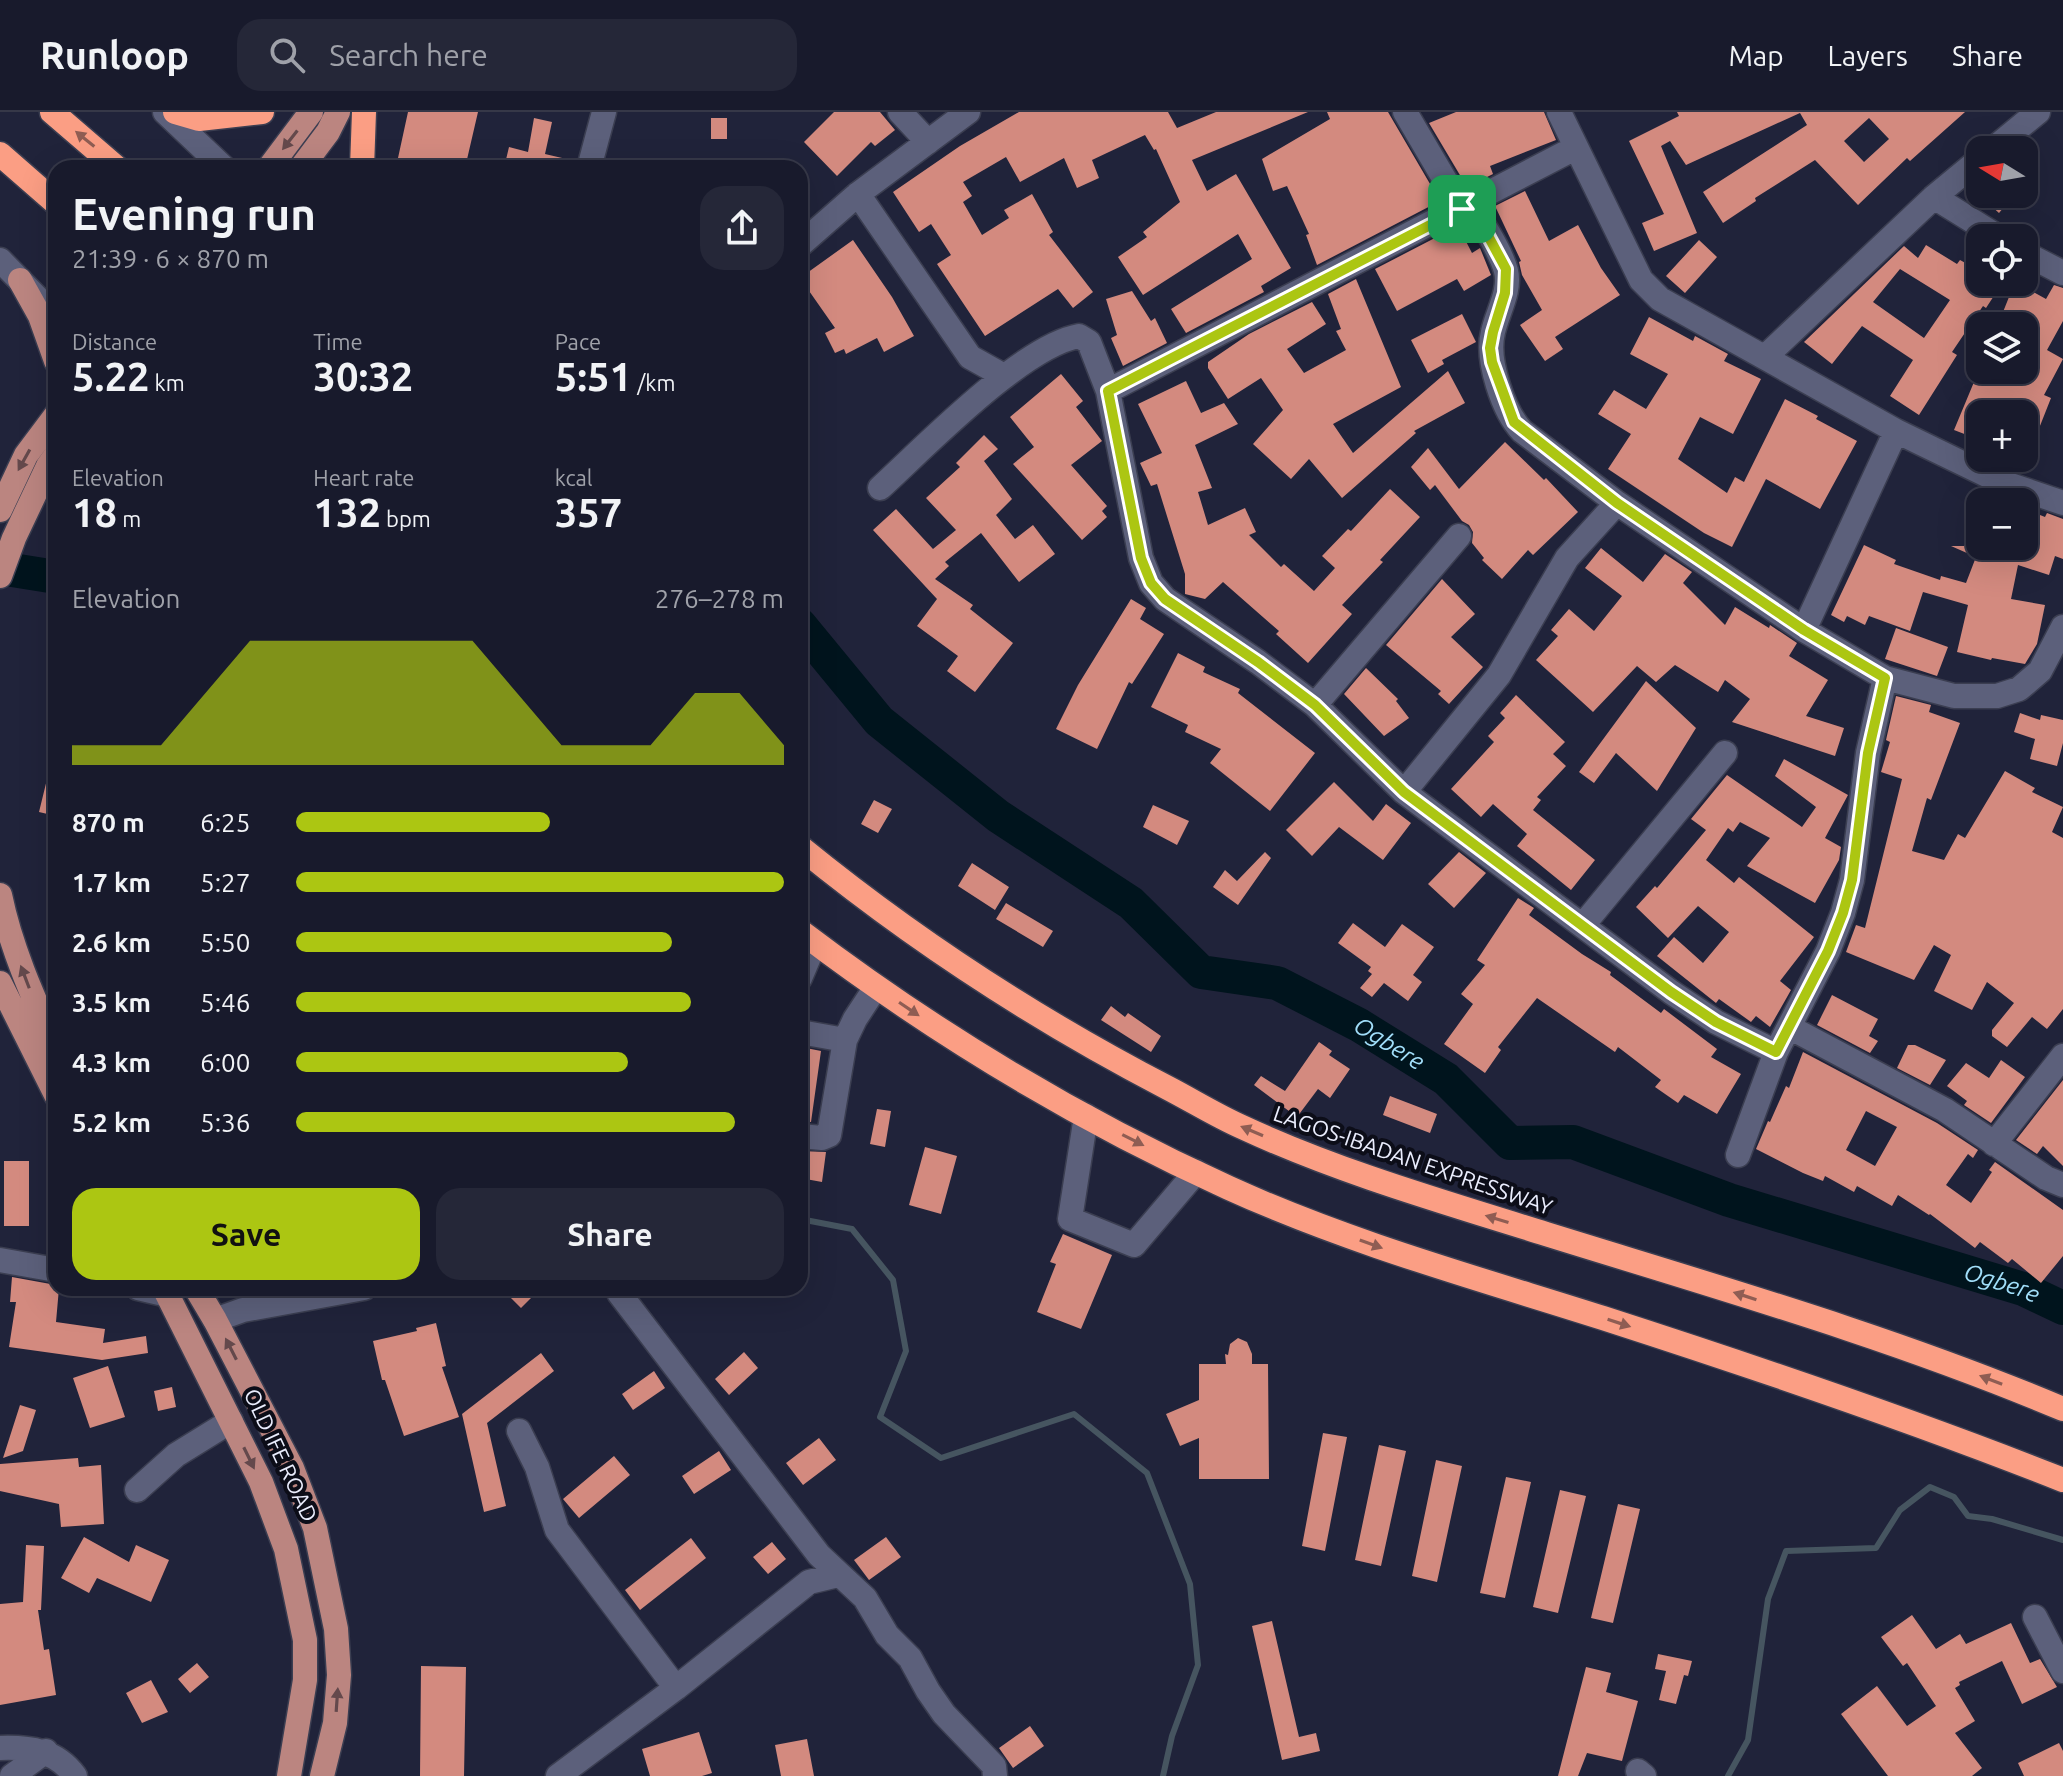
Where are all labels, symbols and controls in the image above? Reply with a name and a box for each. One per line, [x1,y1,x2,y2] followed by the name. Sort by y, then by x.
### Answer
[237,19,797,91] search box
[265,33,309,77] icon: search
[40,34,189,76] text: Runloop
[329,38,488,72] text: Search here
[1728,40,1784,71] text: Map
[1828,40,1908,71] text: Layers
[1952,40,2023,71] text: Share
[282,130,299,151] one-way arrow
[75,131,95,148] one-way arrow
[1966,136,2038,208] north arrow
[1966,136,2038,560] map controls
[1428,175,1496,243] pin
[700,186,784,270] button: share
[1440,187,1484,231] icon: arrive
[72,189,316,238] text: Evening run
[1966,224,2038,296] button: locate
[72,244,269,273] text: 21:39 · 6 × 870 m
[1966,312,2038,384] button: layers
[72,329,157,354] text: Distance
[313,329,363,354] text: Time
[555,329,601,354] text: Pace
[72,354,150,399] text: 5.22
[313,354,413,399] text: 30:32
[555,354,632,399] text: 5:51
[150,370,185,395] text: km
[632,370,675,395] text: /km
[1966,400,2038,472] button: +
[18,449,31,472] one-way arrow
[72,465,164,490] text: Elevation
[313,465,415,490] text: Heart rate
[555,465,593,490] text: kcal
[1966,488,2038,560] button: −
[72,490,117,535] text: 18
[313,490,381,535] text: 132
[555,490,622,535] text: 357
[117,506,141,531] text: m
[381,506,431,531] text: bpm
[72,584,180,613] text: Elevation
[655,584,784,613] text: 276–278 m
[72,808,145,837] text: 870 m
[200,808,250,837] text: 6:25
[72,868,151,897] text: 1.7 km
[200,868,250,897] text: 5:27
[72,928,151,957] text: 2.6 km
[200,928,250,957] text: 5:50
[18,965,31,989] one-way arrow
[72,988,151,1017] text: 3.5 km
[200,988,250,1017] text: 5:46
[899,1001,920,1016] one-way arrow
[1349,1011,1429,1075] water label: Ogbere
[72,1048,151,1077] text: 4.3 km
[200,1048,250,1077] text: 6:00
[1270,1100,1556,1219] street label: LAGOS-IBADAN EXPRESSWAY
[72,1108,151,1137] text: 5.2 km
[200,1108,250,1137] text: 5:36
[1240,1124,1264,1137] one-way arrow
[1122,1134,1145,1147] one-way arrow
[72,1188,420,1280] button: Save
[436,1188,784,1280] button: Share
[1484,1212,1508,1225] one-way arrow
[1359,1239,1383,1251] one-way arrow
[1961,1258,2044,1308] water label: Ogbere
[1732,1290,1756,1302] one-way arrow
[1607,1318,1631,1330] one-way arrow
[224,1338,237,1361] one-way arrow
[1979,1374,2003,1387] one-way arrow
[240,1384,323,1525] street label: OLD IFE ROAD
[242,1446,256,1470] one-way arrow
[331,1687,344,1712] one-way arrow

